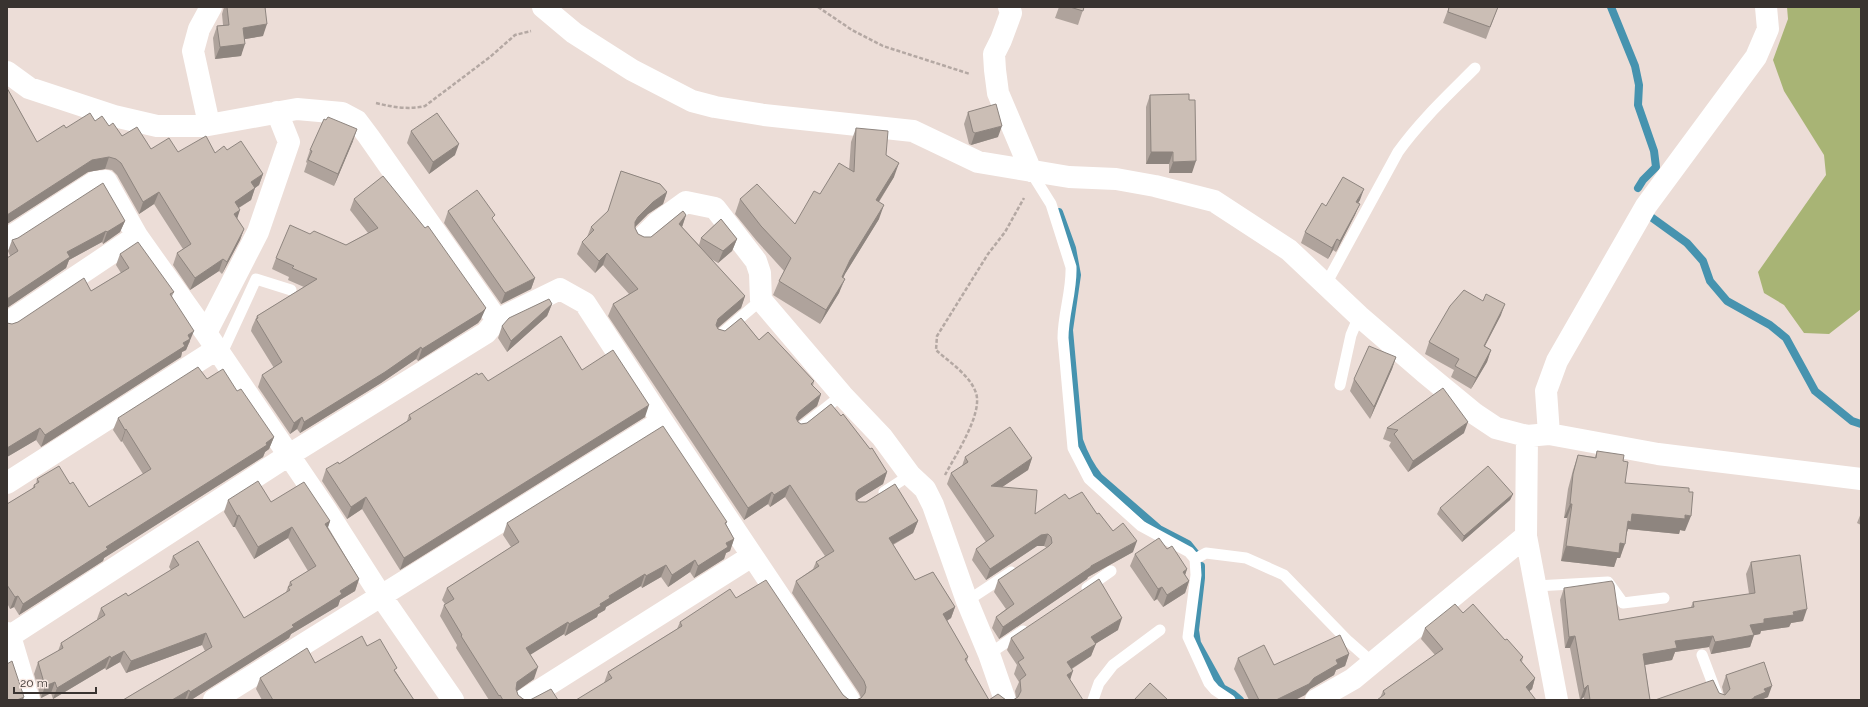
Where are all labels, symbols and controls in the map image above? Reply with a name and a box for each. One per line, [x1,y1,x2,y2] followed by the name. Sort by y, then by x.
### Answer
[14,669,96,695] scale bar
[20,676,48,690] text: 20 m

